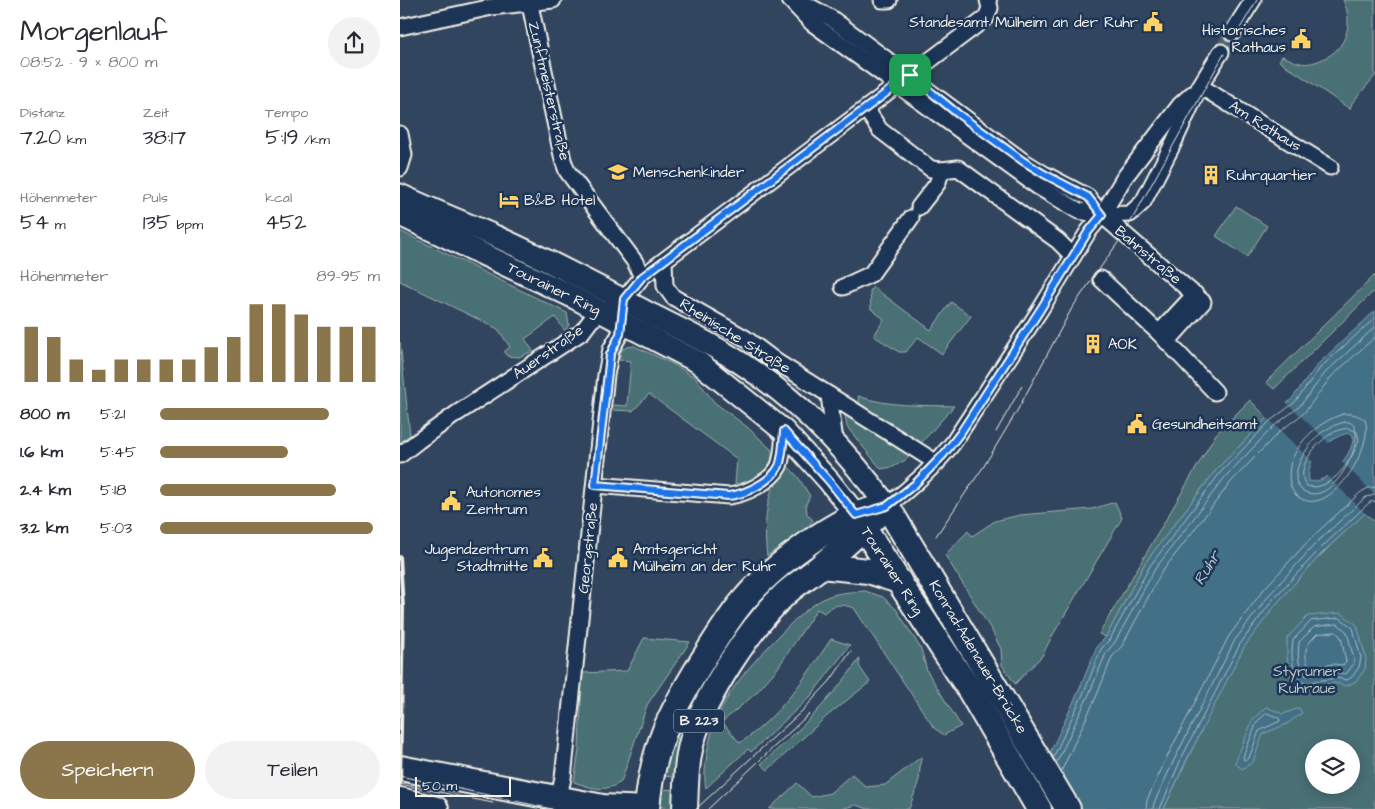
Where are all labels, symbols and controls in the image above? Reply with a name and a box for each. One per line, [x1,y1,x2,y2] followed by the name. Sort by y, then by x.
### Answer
[1142,11,1164,33] public building icon: Standesamt Mülheim an der Ruhr
[20,12,167,51] text: Morgenlauf
[909,12,1138,33] place label: Standesamt Mülheim an der Ruhr
[328,17,380,69] button: share
[523,19,575,163] street label: Zunftmeisterstraße
[1202,20,1286,58] place label: Historisches Rathaus
[1290,28,1312,50] public building icon: Historisches Rathaus
[20,51,158,73] text: 08:52 · 9 × 800 m
[889,54,931,96] pin
[896,61,924,89] icon: arrive
[1225,95,1306,157] street label: Am Rathaus
[20,103,65,123] text: Distanz
[143,103,169,123] text: Zeit
[265,103,308,123] text: Tempo
[20,123,61,152] text: 7.20
[143,123,186,152] text: 38:17
[265,123,298,152] text: 5:19
[61,130,86,150] text: km
[298,130,330,150] text: /km
[607,161,629,183] school or university icon: Menschenkinder
[633,162,744,183] place label: Menschenkinder
[1200,164,1222,186] building icon: Ruhrquartier
[1226,165,1316,186] place label: Ruhrquartier
[20,188,97,208] text: Höhenmeter
[143,188,168,208] text: Puls
[265,188,292,208] text: kcal
[498,189,520,211] hotel icon: B&B Hotel
[524,190,595,211] place label: B&B Hotel
[20,208,49,237] text: 54
[143,208,171,237] text: 135
[265,208,307,237] text: 452
[49,215,66,235] text: m
[171,215,203,235] text: bpm
[1110,221,1186,289] street label: Bahnstraße
[503,257,605,322] street label: Tourainer Ring
[20,265,108,287] text: Höhenmeter
[316,265,380,287] text: 89–95 m
[675,293,795,379] street label: Rheinische Straße
[508,320,588,384] street label: Auerstraße
[1082,333,1104,355] building icon: AOK
[1108,334,1137,355] place label: AOK
[20,403,69,425] text: 800 m
[100,403,125,425] text: 5:21
[1126,413,1148,435] public building icon: Gesundheitsamt
[1152,414,1258,435] place label: Gesundheitsamt
[20,441,63,463] text: 1.6 km
[100,441,136,463] text: 5:45
[20,479,71,501] text: 2.4 km
[100,479,126,501] text: 5:18
[466,482,541,520] place label: Autonomes Zentrum
[440,490,462,512] public building icon: Autonomes Zentrum
[573,502,604,595] street label: Georgstraße
[20,517,68,539] text: 3.2 km
[100,517,132,539] text: 5:03
[855,523,929,620] street label: Tourainer Ring
[425,539,528,577] place label: Jugendzentrum Stadtmitte
[633,539,776,577] place label: Amtsgericht Mülheim an der Ruhr
[1188,545,1227,589] water label: Ruhr
[532,547,554,569] public building icon: Jugendzentrum Stadtmitte
[607,547,629,569] public building icon: Amtsgericht Mülheim an der Ruhr
[924,576,1032,738] street label: Konrad-Adenauer-Brücke
[1273,661,1341,699] park label: Styrumer Ruhraue
[674,709,724,732] road number: B 223
[1305,739,1360,794] map controls
[1305,739,1360,794] button: layers
[20,741,195,799] button: Speichern
[205,741,380,799] button: Teilen
[415,774,511,797] scale bar
[422,776,457,796] text: 50 m

